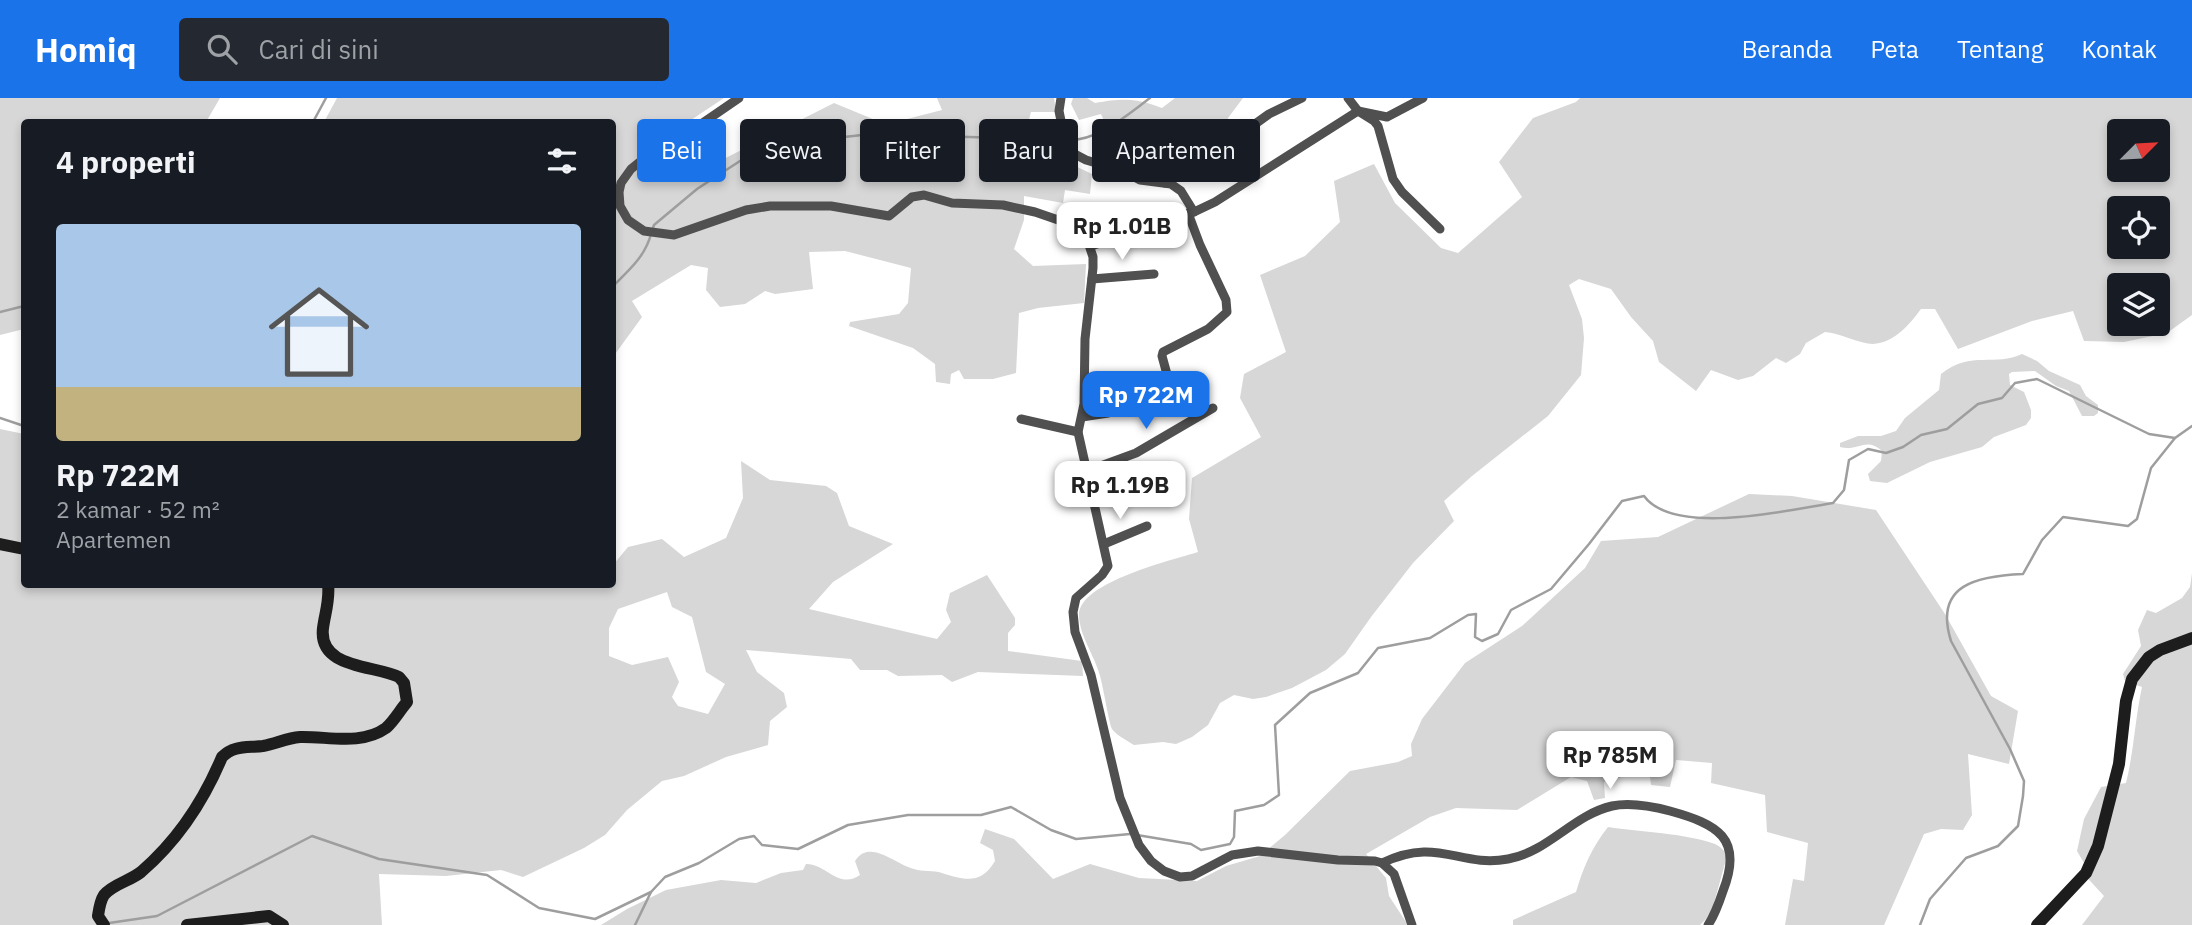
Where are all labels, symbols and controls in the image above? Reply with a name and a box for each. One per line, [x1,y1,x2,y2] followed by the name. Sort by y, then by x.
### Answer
[179,18,669,81] search box
[35,28,137,71] text: Homiq
[203,30,241,68] icon: search
[259,32,379,66] text: Cari di sini
[1742,33,1832,65] text: Beranda
[1870,33,1919,65] text: Peta
[1957,33,2043,65] text: Tentang
[2081,33,2157,65] text: Kontak
[637,119,726,182] chip: Beli
[740,119,846,182] chip: Sewa
[860,119,965,182] chip: Filter
[979,119,1078,182] chip: Baru
[1092,119,1260,182] chip: Apartemen
[2107,119,2170,182] north arrow
[2107,119,2170,336] map controls
[56,142,196,181] text: 4 properti
[543,142,581,180] icon: filters
[2107,196,2170,259] button: locate
[1050,202,1194,262] pin: Rp 1.01B
[1073,210,1171,240] text: Rp 1.01B
[256,269,382,395] icon: home
[2107,273,2170,336] button: layers
[1081,372,1211,431] pin: Rp 722M
[1098,379,1194,409] text: Rp 722M
[56,455,180,494] text: Rp 722M
[1048,462,1192,521] pin: Rp 1.19B
[1071,469,1169,499] text: Rp 1.19B
[56,494,220,524] text: 2 kamar · 52 m²
[56,524,171,554] text: Apartemen
[1545,732,1675,791] pin: Rp 785M
[1562,739,1658,769] text: Rp 785M

